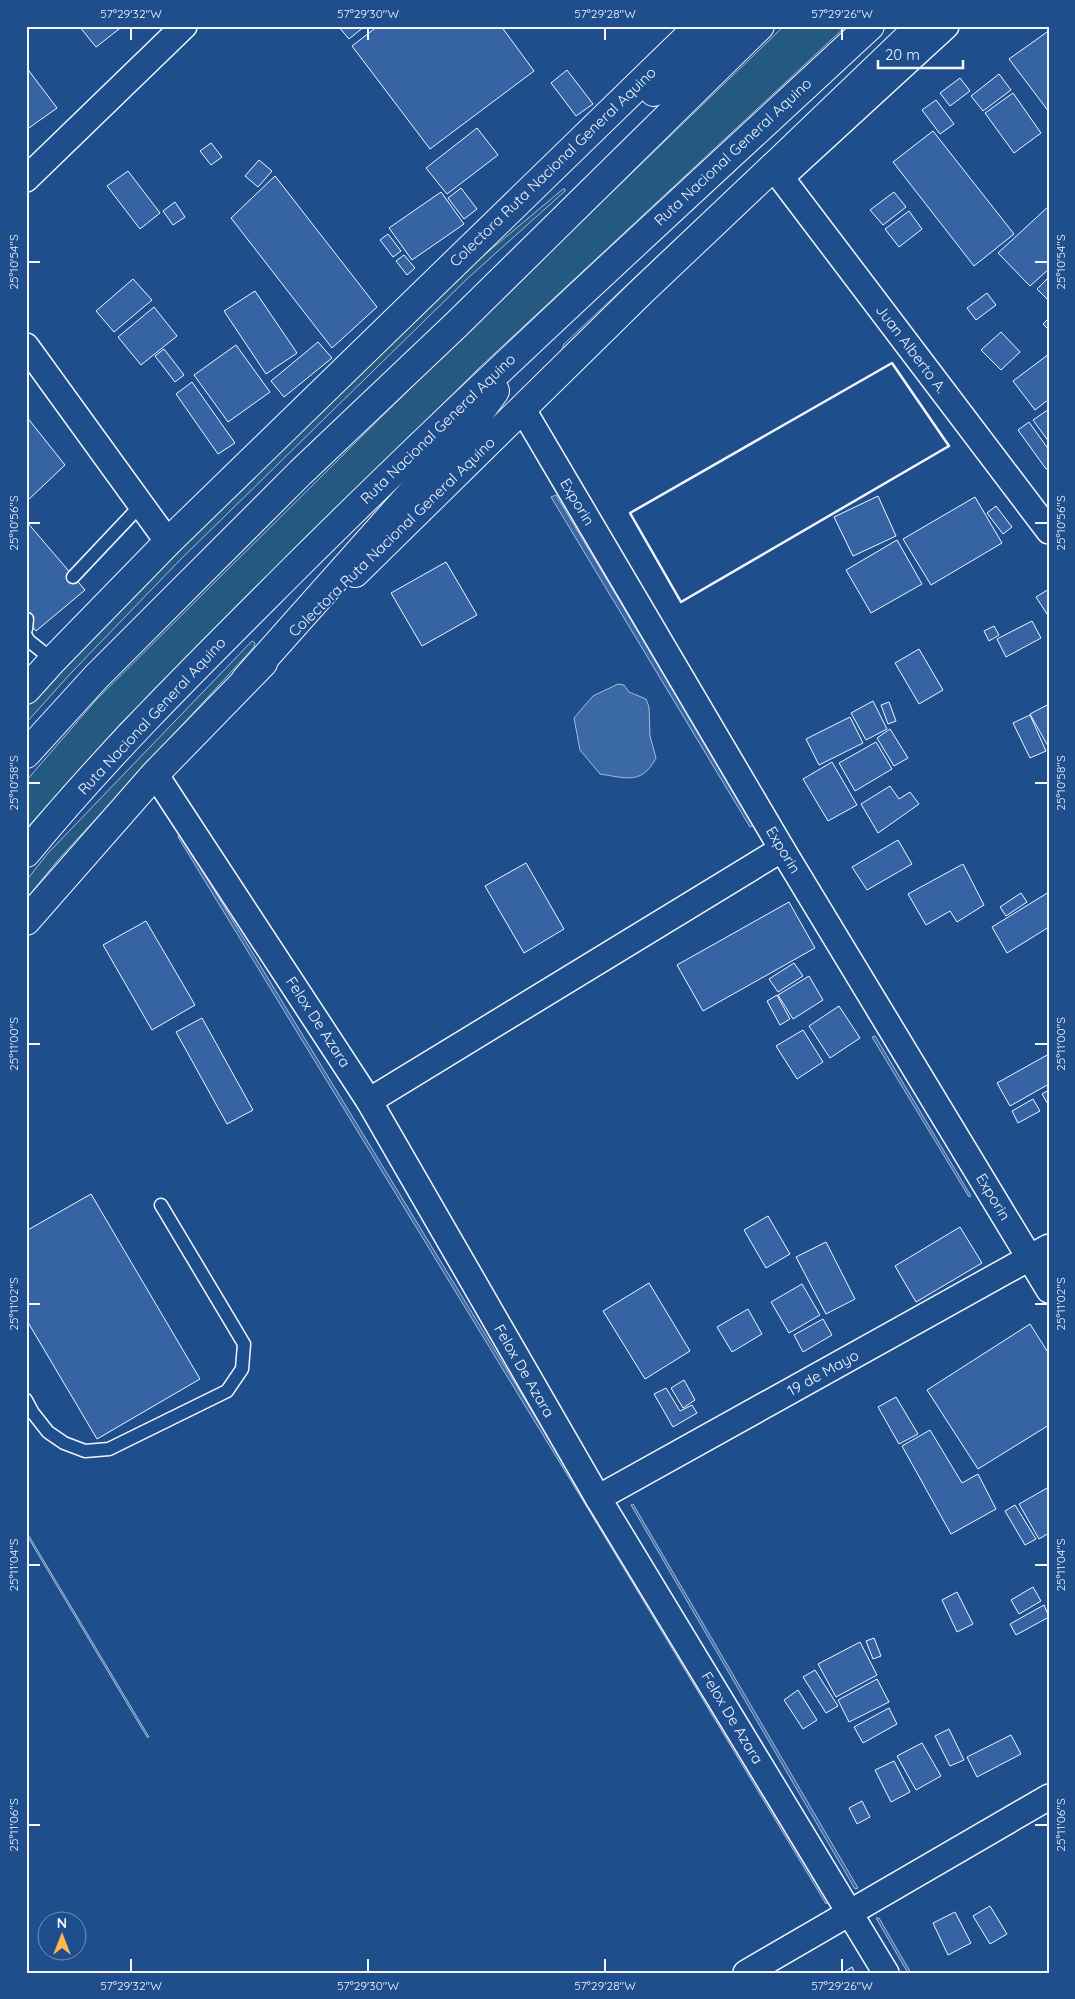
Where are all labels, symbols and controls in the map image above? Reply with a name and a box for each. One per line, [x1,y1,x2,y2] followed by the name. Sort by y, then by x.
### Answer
[100,6,162,21] text: 57°29'32"W
[337,6,399,21] text: 57°29'30"W
[574,6,636,21] text: 57°29'28"W
[811,6,873,21] text: 57°29'26"W
[878,38,962,70] scale bar
[885,45,920,64] text: 20 m
[445,63,660,271] street label: Colectora Ruta Nacional General Aquino
[650,74,815,230] street label: Ruta Nacional General Aquino
[6,234,21,290] text: 25°10'54"S
[1053,234,1068,290] text: 25°10'54"S
[872,301,951,397] street label: Juan Alberto A.
[356,349,519,508] street label: Ruta Nacional General Aquino
[284,433,499,641] street label: Colectora Ruta Nacional General Aquino
[556,475,599,529] street label: Exporin
[6,495,21,551] text: 25°10'56"S
[1053,495,1068,551] text: 25°10'56"S
[74,633,230,798] street label: Ruta Nacional General Aquino
[6,755,21,811] text: 25°10'58"S
[1053,755,1068,811] text: 25°10'58"S
[762,823,805,877] street label: Exporin
[282,973,355,1071] street label: Felox De Azara
[6,1017,21,1071] text: 25°11'00"S
[1053,1017,1068,1071] text: 25°11'00"S
[972,1170,1015,1224] street label: Exporin
[6,1277,21,1331] text: 25°11'02"S
[1053,1277,1068,1331] text: 25°11'02"S
[490,1321,559,1421] street label: Felox De Azara
[784,1345,862,1400] street label: 19 de Mayo
[6,1538,21,1592] text: 25°11'04"S
[1053,1538,1068,1592] text: 25°11'04"S
[697,1668,767,1767] street label: Felox De Azara
[6,1798,21,1852] text: 25°11'06"S
[1053,1798,1068,1852] text: 25°11'06"S
[38,1912,88,1962] north arrow
[57,1914,67,1932] text: N
[100,1978,162,1993] text: 57°29'32"W
[337,1978,399,1993] text: 57°29'30"W
[574,1978,636,1993] text: 57°29'28"W
[811,1978,873,1993] text: 57°29'26"W

